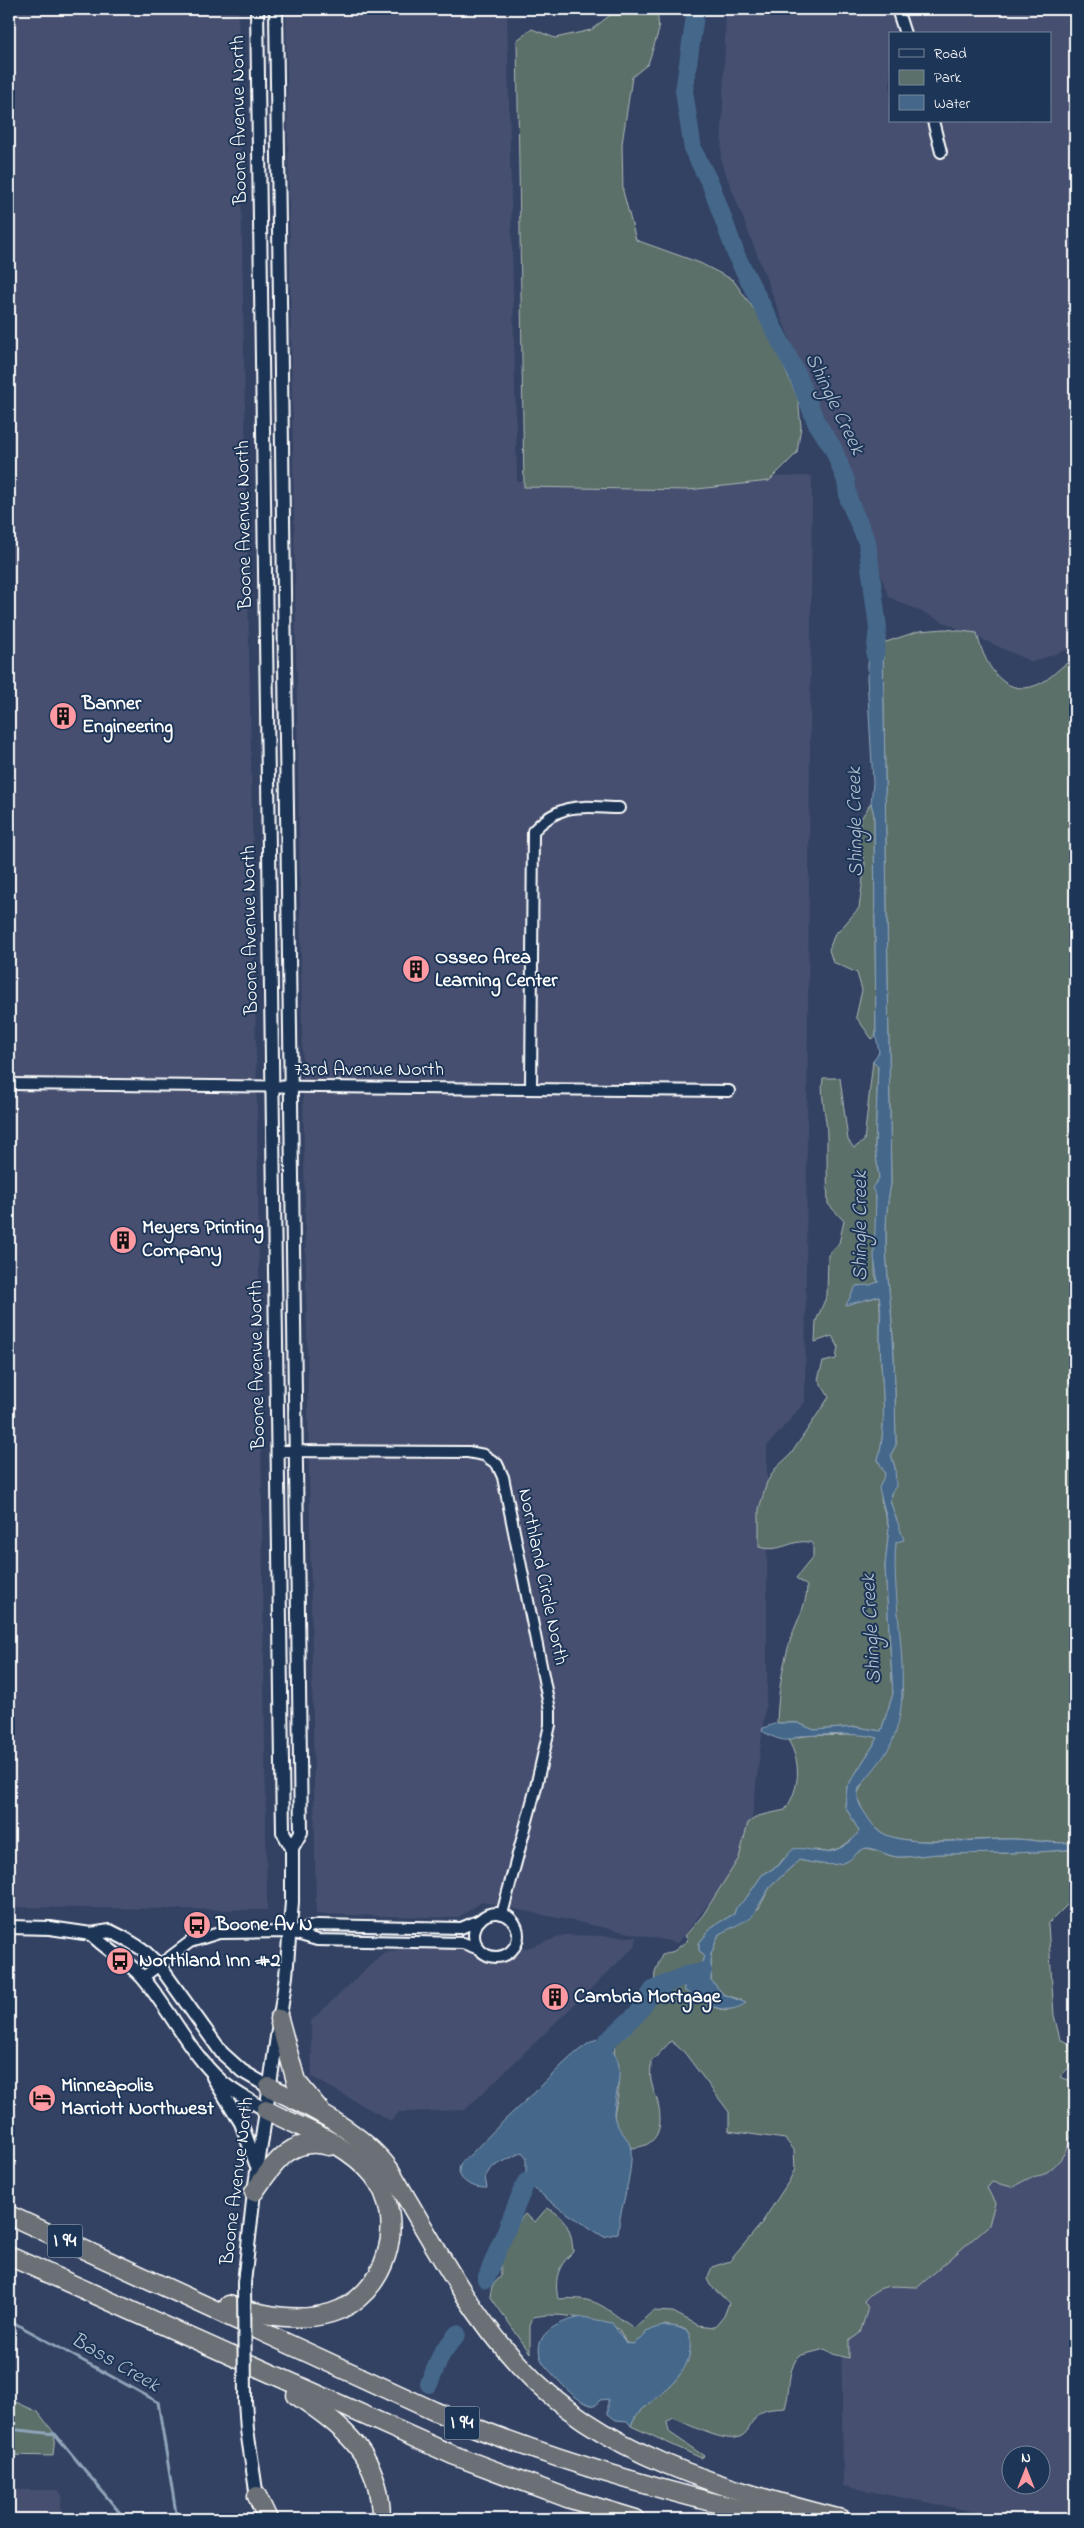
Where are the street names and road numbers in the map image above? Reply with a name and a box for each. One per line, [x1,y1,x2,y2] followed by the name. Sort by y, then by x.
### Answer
[224,35,256,206] street label: Boone Avenue North
[229,440,261,611] street label: Boone Avenue North
[235,845,267,1016] street label: Boone Avenue North
[294,1056,444,1085] street label: 73rd Avenue North
[242,1280,274,1451] street label: Boone Avenue North
[509,1486,575,1668] street label: Northland Circle North
[213,2095,263,2268] street label: Boone Avenue North
[48,2224,82,2258] road number: I 94
[444,2406,480,2440] road number: I 94

